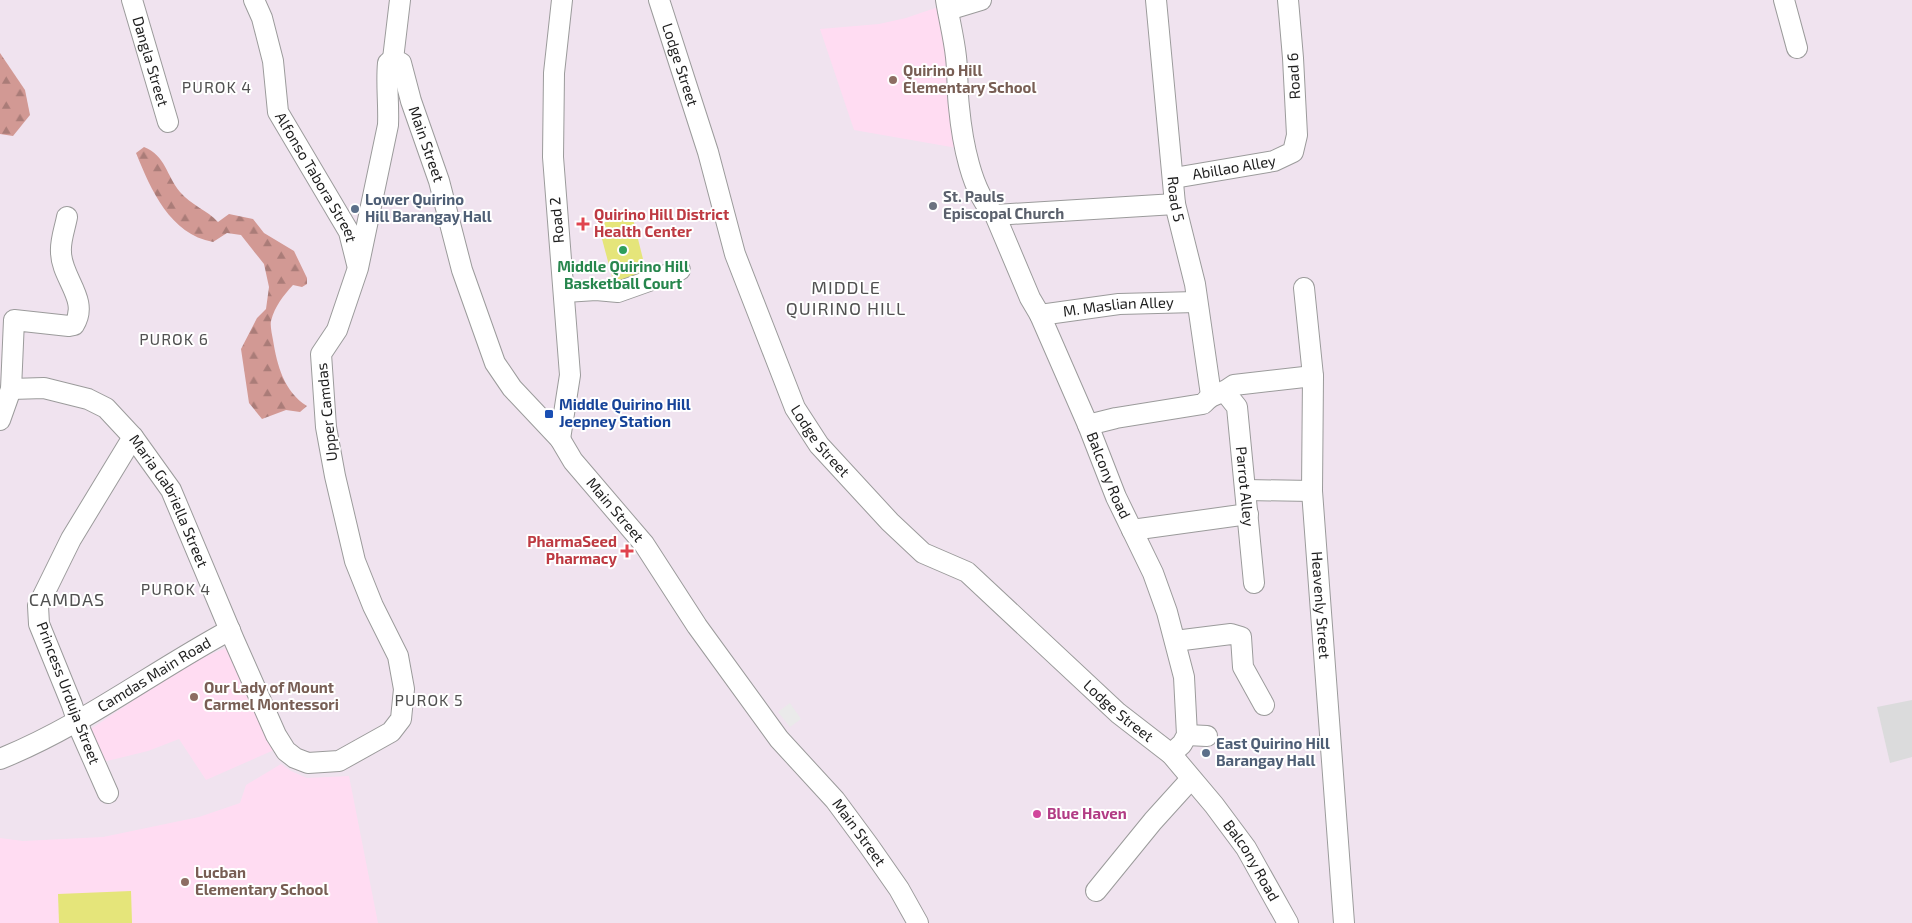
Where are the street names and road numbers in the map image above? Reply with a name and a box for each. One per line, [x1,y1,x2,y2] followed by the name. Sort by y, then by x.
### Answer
[129,14,173,109] street label: Dangla Street
[659,21,703,109] street label: Lodge Street
[1283,52,1303,100] street label: Road 6
[406,104,449,184] street label: Main Street
[272,108,361,244] street label: Alfonso Tabora Street
[1191,151,1277,183] street label: Abillao Alley
[1164,175,1189,224] street label: Road 5
[545,196,567,244] street label: Road 2
[1062,293,1174,320] street label: M. Maslian Alley
[312,362,340,462] street label: Upper Camdas
[787,401,854,480] street label: Lodge Street
[1084,429,1135,521] street label: Balcony Road
[126,431,213,570] street label: Maria Gabriella Street
[1233,445,1258,527] street label: Parrot Alley
[583,474,648,545] street label: Main Street
[1309,551,1334,660] street label: Heavenly Street
[33,619,105,767] street label: Princess Urduja Street
[94,633,214,715] street label: Camdas Main Road
[1080,675,1158,745] street label: Lodge Street
[829,795,890,869] street label: Main Street
[1220,816,1284,904] street label: Balcony Road

